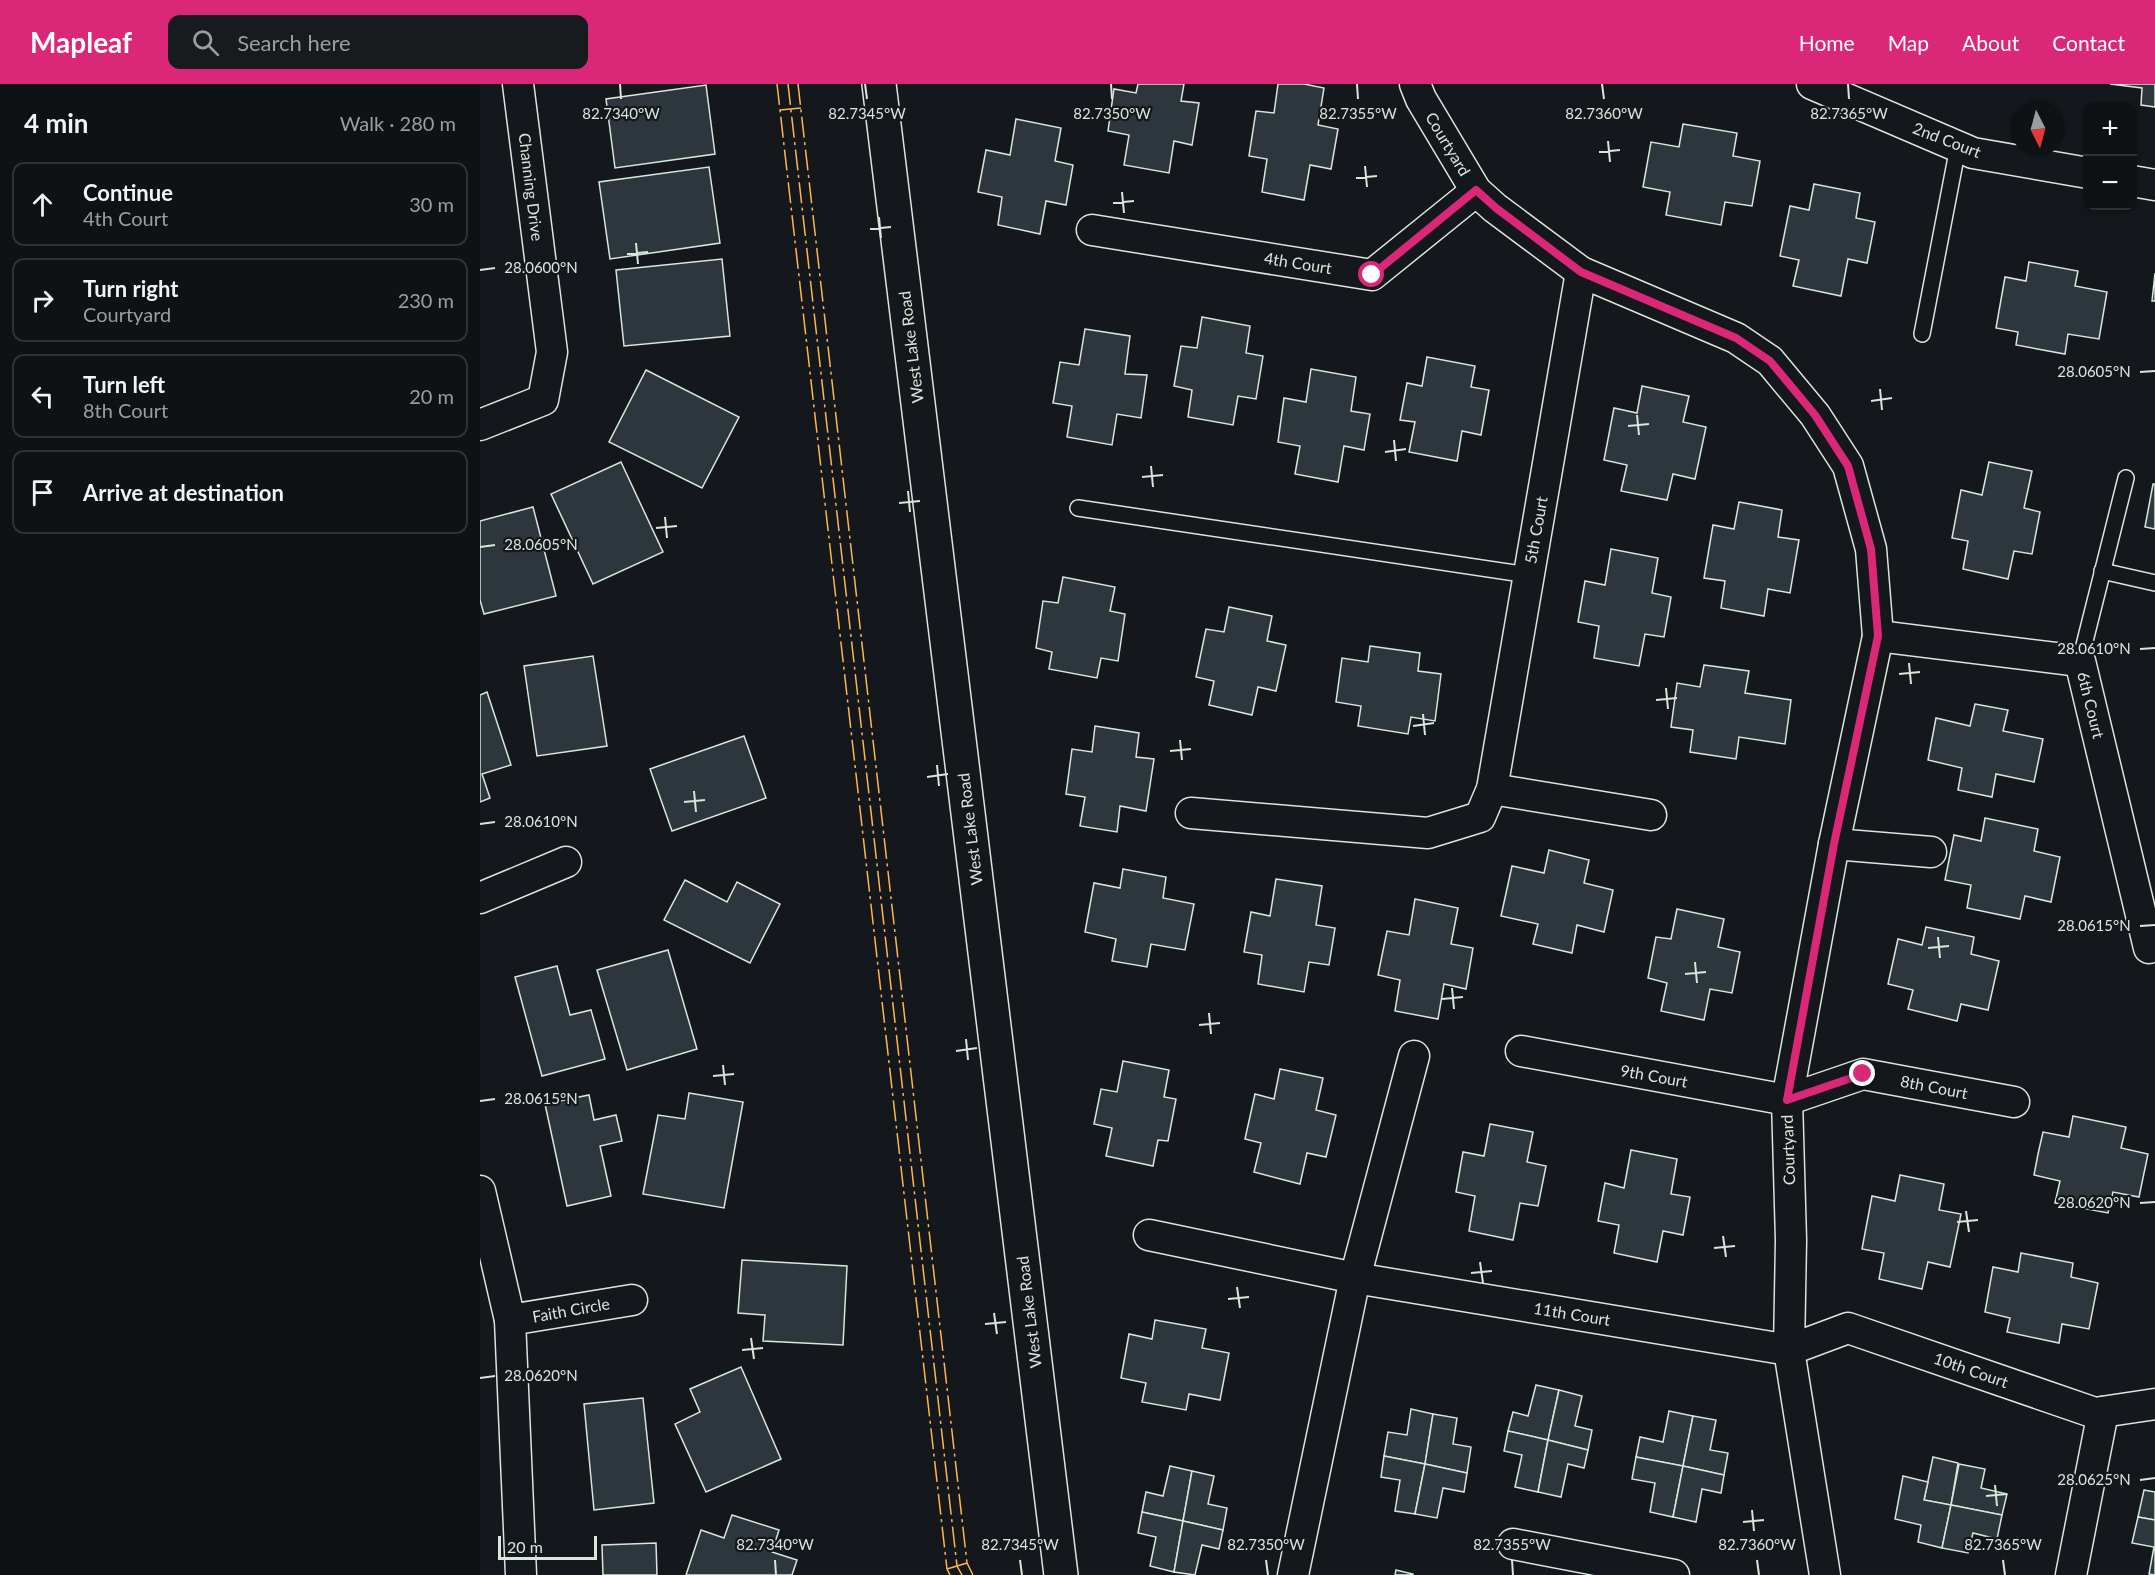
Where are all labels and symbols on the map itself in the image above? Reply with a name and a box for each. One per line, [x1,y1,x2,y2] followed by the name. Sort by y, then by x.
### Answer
[2011,102,2065,156] north arrow
[582,104,660,122] text: 82.7340°W
[828,104,906,122] text: 82.7345°W
[1073,104,1151,122] text: 82.7350°W
[1319,104,1397,122] text: 82.7355°W
[1565,104,1643,122] text: 82.7360°W
[1810,104,1888,122] text: 82.7365°W
[1422,109,1475,179] street label: Courtyard
[1910,118,1984,161] street label: 2nd Court
[515,132,548,242] street label: Channing Drive
[1263,248,1333,277] street label: 4th Court
[504,258,578,276] text: 28.0600°N
[1358,261,1384,287] route start
[894,290,927,404] street label: West Lake Road
[2057,362,2131,380] text: 28.0605°N
[1520,494,1551,565] street label: 5th Court
[504,535,578,553] text: 28.0605°N
[2057,639,2131,657] text: 28.0610°N
[2074,670,2109,740] street label: 6th Court
[953,772,986,886] street label: West Lake Road
[504,812,578,830] text: 28.0610°N
[2057,916,2131,934] text: 28.0615°N
[1619,1060,1690,1091] street label: 9th Court
[1849,1060,1875,1086] route end
[1899,1071,1970,1102] street label: 8th Court
[504,1089,578,1107] text: 28.0615°N
[1777,1114,1798,1186] street label: Courtyard
[2057,1193,2131,1211] text: 28.0620°N
[1012,1255,1045,1369] street label: West Lake Road
[531,1293,611,1326] street label: Faith Circle
[1532,1298,1612,1329] street label: 11th Court
[1931,1348,2011,1391] street label: 10th Court
[504,1366,578,1384] text: 28.0620°N
[2057,1470,2131,1488] text: 28.0625°N
[498,1533,597,1560] scale bar
[736,1535,814,1553] text: 82.7340°W
[981,1535,1059,1553] text: 82.7345°W
[1227,1535,1305,1553] text: 82.7350°W
[1473,1535,1551,1553] text: 82.7355°W
[1718,1535,1796,1553] text: 82.7360°W
[1964,1535,2042,1553] text: 82.7365°W

